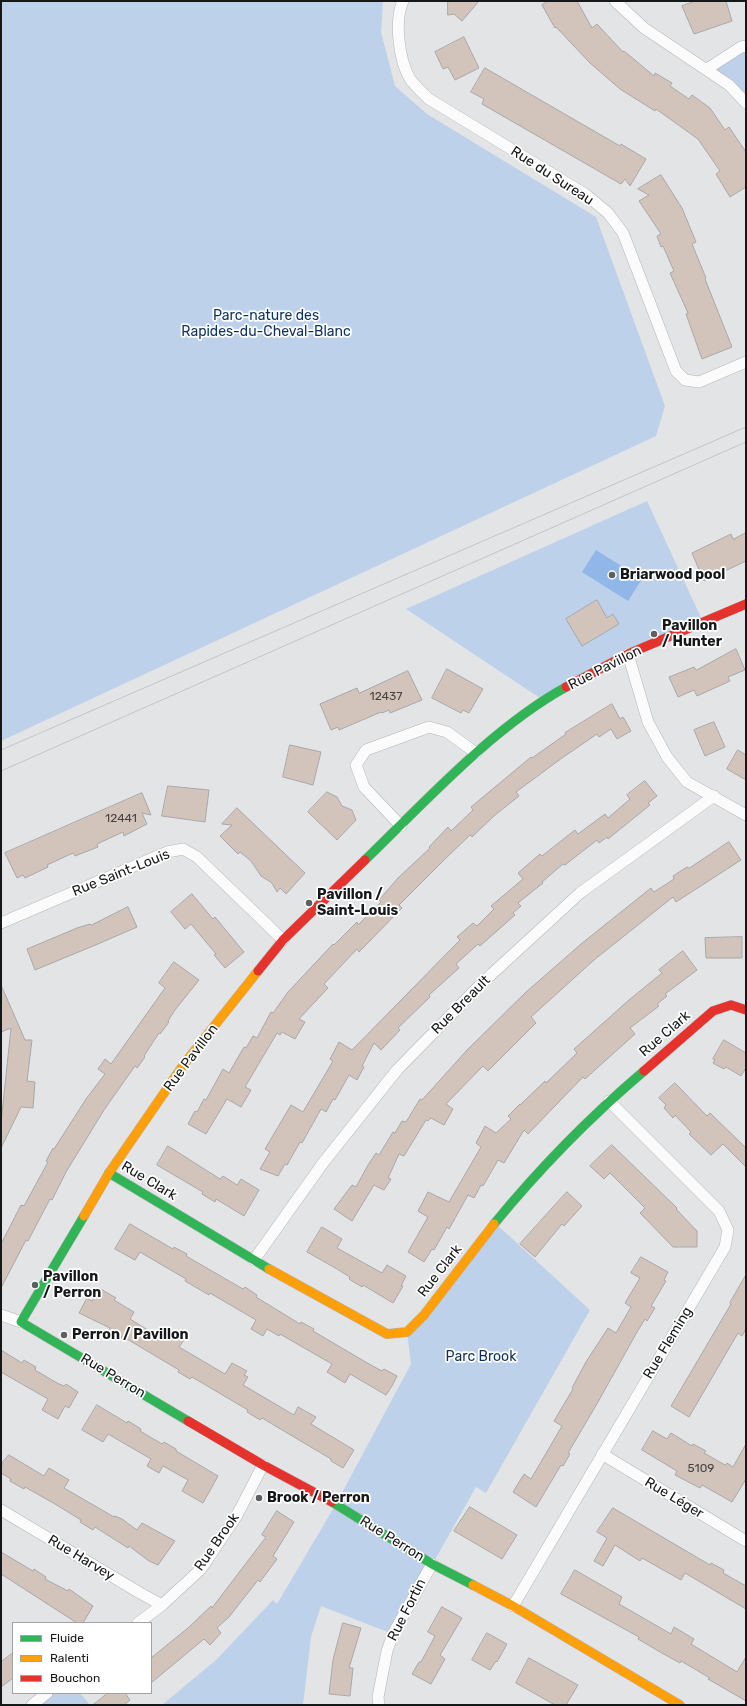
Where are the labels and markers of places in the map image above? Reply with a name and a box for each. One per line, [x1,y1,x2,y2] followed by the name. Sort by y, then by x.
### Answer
[620,567,725,583] place label: Briarwood pool
[607,570,617,580] marker: Briarwood pool
[662,618,722,650] place label: Pavillon / Hunter
[649,629,659,639] marker: Pavillon / Hunter
[317,887,398,920] place label: Pavillon / Saint-Louis
[304,898,314,908] marker: Pavillon / Saint-Louis
[43,1269,101,1302] place label: Pavillon / Perron
[30,1280,40,1290] marker: Pavillon / Perron
[72,1327,189,1343] place label: Perron / Pavillon
[59,1330,69,1340] marker: Perron / Pavillon
[267,1490,370,1506] place label: Brook / Perron
[254,1493,264,1503] marker: Brook / Perron

